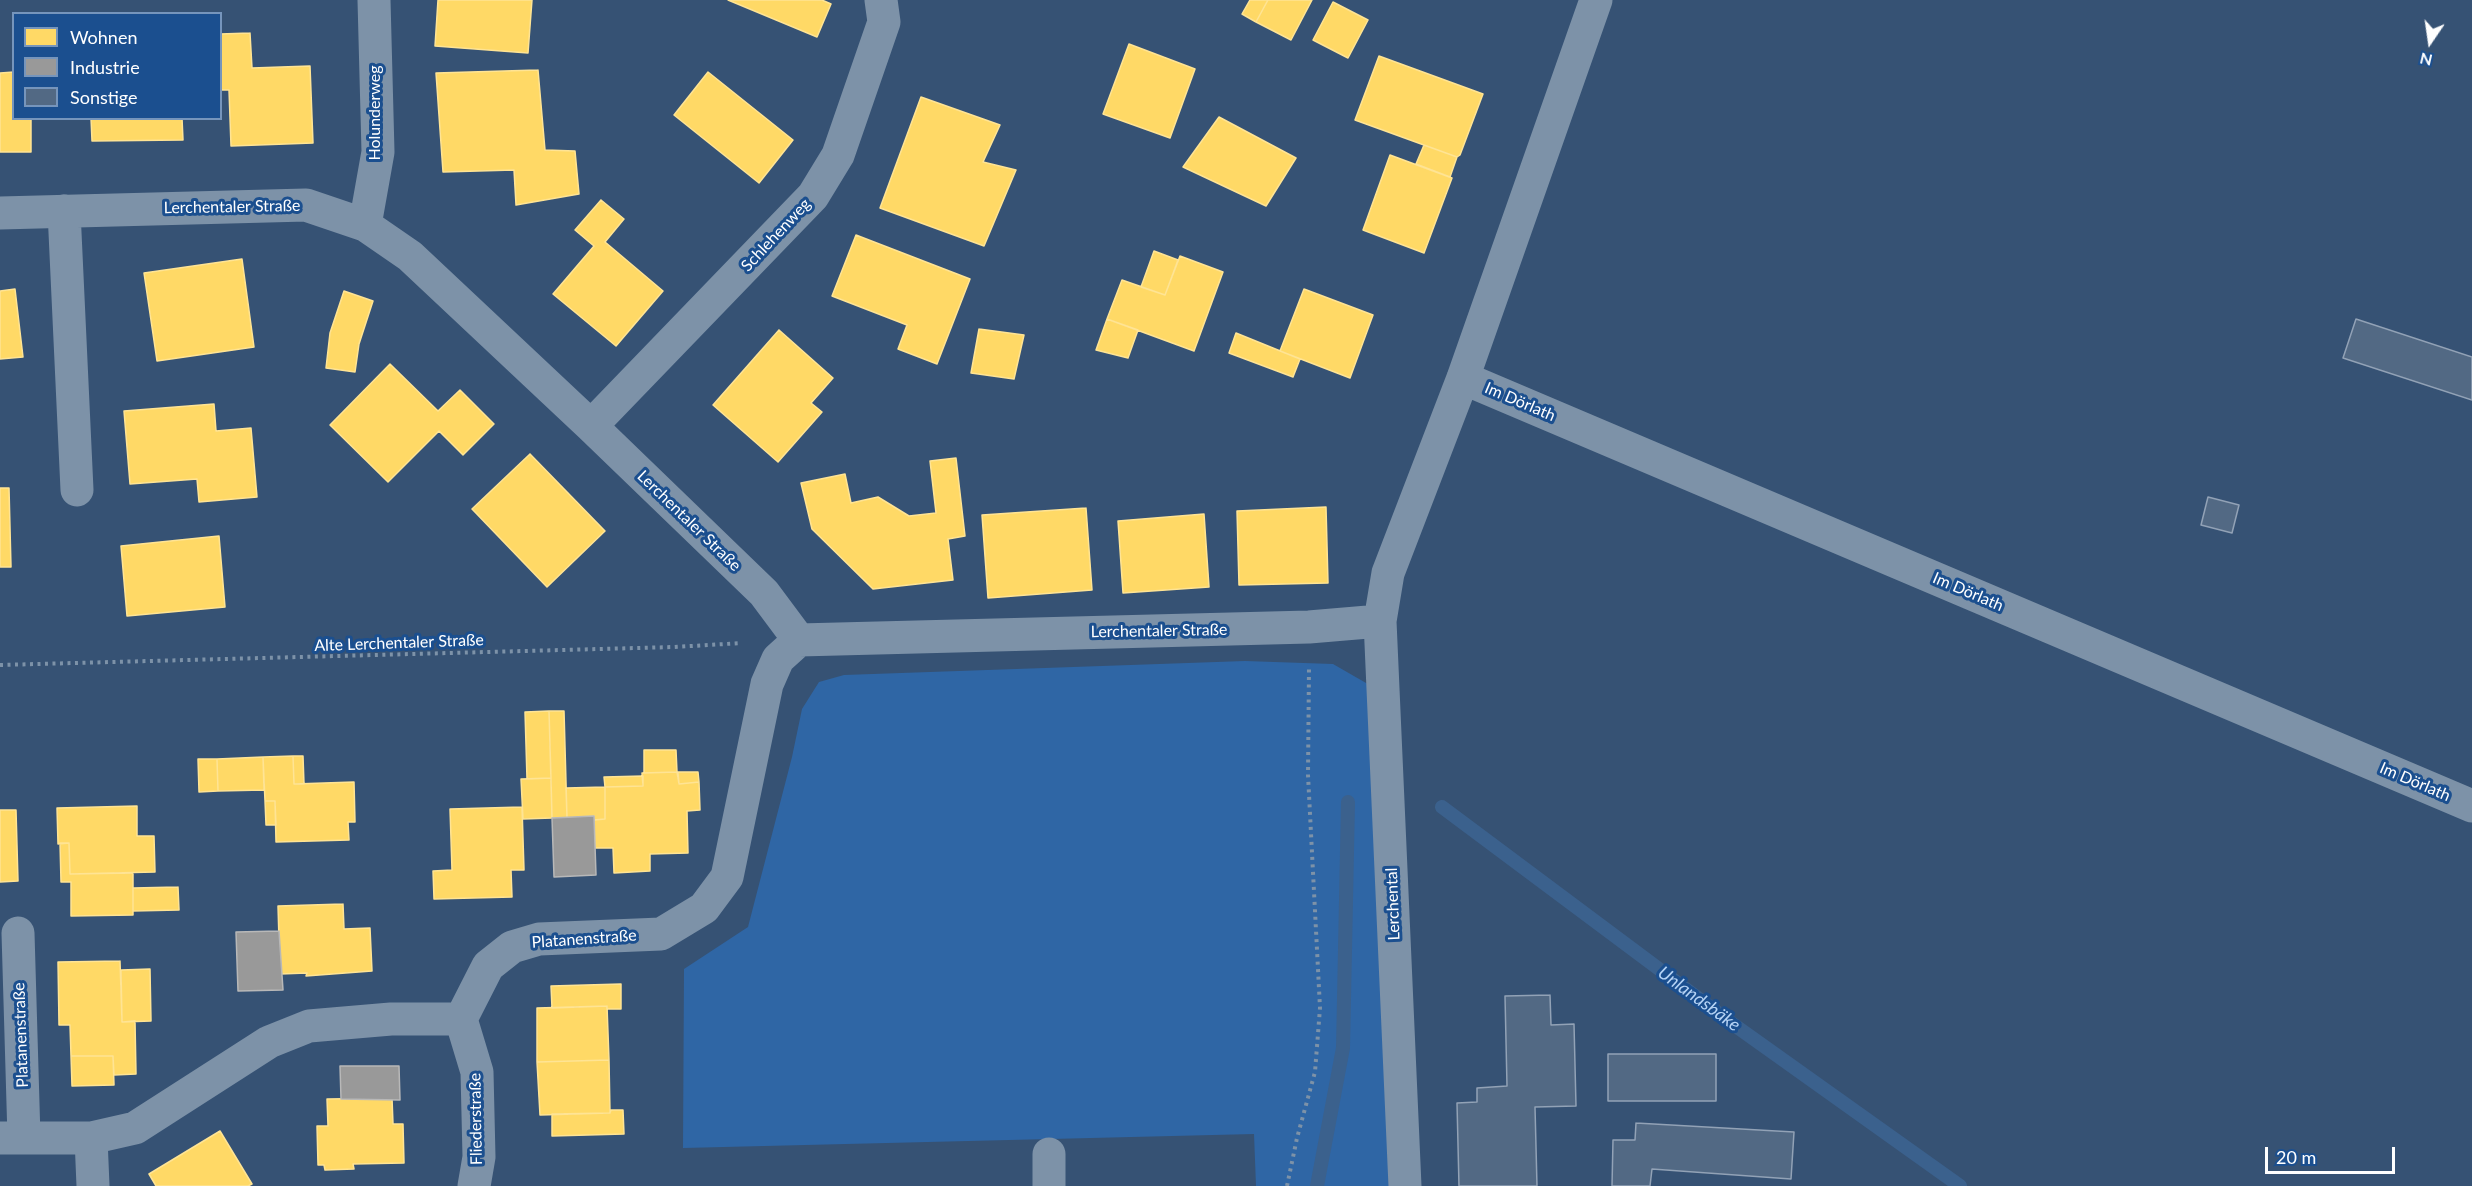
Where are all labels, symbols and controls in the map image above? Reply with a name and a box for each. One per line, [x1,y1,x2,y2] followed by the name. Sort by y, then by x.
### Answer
[12,12,222,120] legend
[2400,12,2460,72] north arrow
[70,26,137,48] text: Wohnen
[2418,49,2434,71] text: N
[70,56,140,78] text: Industrie
[365,65,385,161] street label: Holunderweg
[70,86,138,108] text: Sonstige
[737,194,815,276] street label: Schlehenweg
[164,196,300,218] street label: Lerchentaler Straße
[1482,379,1558,425] street label: Im Dörlath
[633,467,745,575] street label: Lerchentaler Straße
[1930,569,2006,615] street label: Im Dörlath
[1091,620,1227,642] street label: Lerchentaler Straße
[314,630,484,656] street label: Alte Lerchentaler Straße
[2377,759,2453,805] street label: Im Dörlath
[1382,867,1404,941] street label: Lerchental
[531,926,637,952] street label: Platanenstraße
[1654,962,1744,1036] water label: Unlandsbäke
[10,982,32,1088] street label: Platanenstraße
[466,1073,486,1165] street label: Fliederstraße
[2268,1135,2398,1173] scale bar
[2276,1146,2316,1168] text: 20 m

